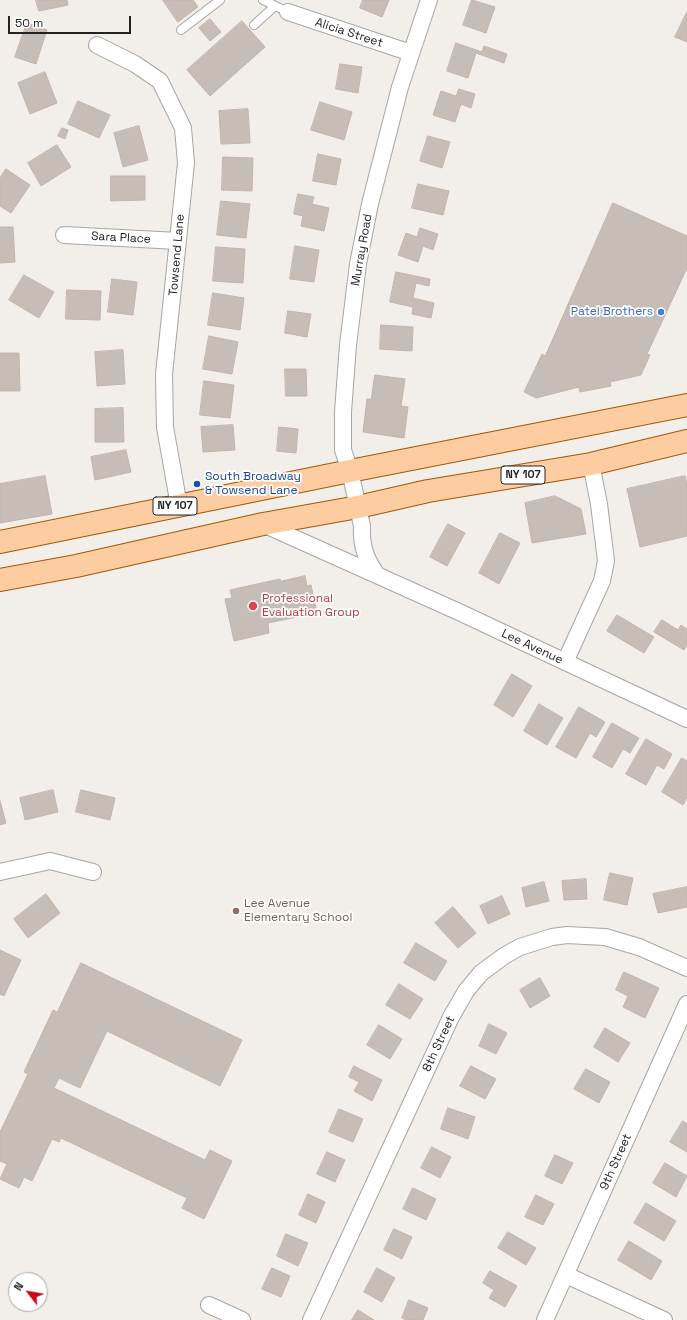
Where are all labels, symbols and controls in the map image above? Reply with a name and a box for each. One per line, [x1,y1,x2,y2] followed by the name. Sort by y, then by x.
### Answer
[10,8,133,34] scale bar
[15,15,43,31] text: 50 m
[313,15,385,51] street label: Alicia Street
[166,213,188,297] street label: Towsend Lane
[349,213,375,287] street label: Murray Road
[91,229,151,247] street label: Sara Place
[571,305,653,319] place label: Patel Brothers
[656,307,666,317] marker: Patel Brothers
[501,466,545,484] road number: NY 107
[205,470,301,498] place label: South Broadway & Towsend Lane
[192,479,202,489] marker: South Broadway & Towsend Lane
[153,497,197,515] road number: NY 107
[262,592,360,620] place label: Professional Evaluation Group
[247,600,259,612] marker: Professional Evaluation Group
[499,626,565,668] street label: Lee Avenue
[244,897,352,925] place label: Lee Avenue Elementary School
[231,906,241,916] marker: Lee Avenue Elementary School
[420,1014,458,1074] street label: 8th Street
[597,1132,635,1192] street label: 9th Street
[8,1272,48,1312] north arrow
[11,1280,26,1293] text: N

